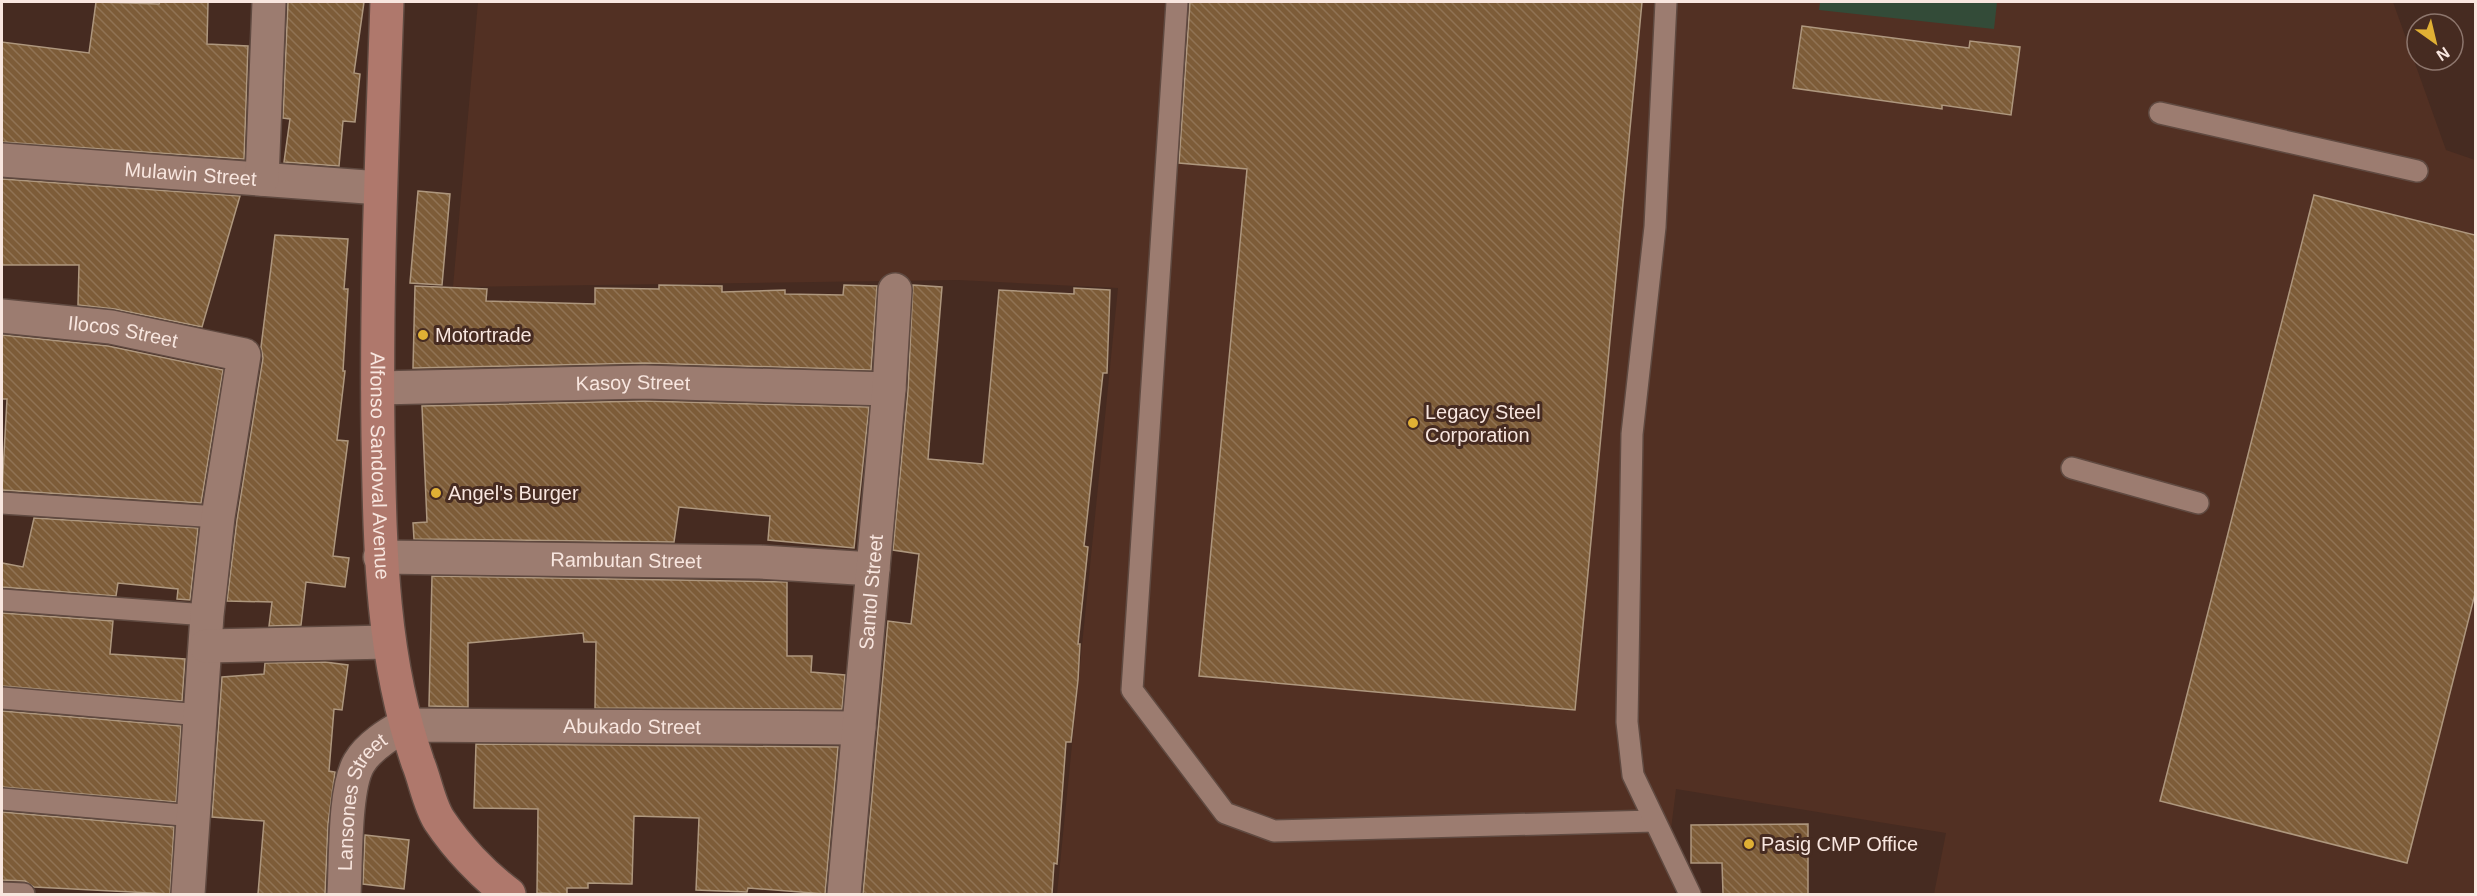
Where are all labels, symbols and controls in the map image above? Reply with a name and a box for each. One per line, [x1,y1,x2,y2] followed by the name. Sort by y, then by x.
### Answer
[2405,12,2465,72] north arrow
[2434,44,2453,64] text: N
[124,158,258,190] street label: Mulawin Street
[67,312,180,352] street label: Ilocos Street
[435,324,532,346] place label: Motortrade
[416,328,430,342] marker: Motortrade
[367,352,394,580] street label: Alfonso Sandoval Avenue
[575,371,691,395] street label: Kasoy Street
[1425,401,1541,446] place label: Legacy Steel Corporation
[1406,416,1420,430] marker: Legacy Steel Corporation
[448,482,579,504] place label: Angel's Burger
[429,486,443,500] marker: Angel's Burger
[855,533,887,651] street label: Santol Street
[550,548,702,572] street label: Rambutan Street
[563,715,701,738] street label: Abukado Street
[334,728,391,871] street label: Lansones Street
[1761,833,1918,855] place label: Pasig CMP Office
[1742,837,1756,851] marker: Pasig CMP Office

